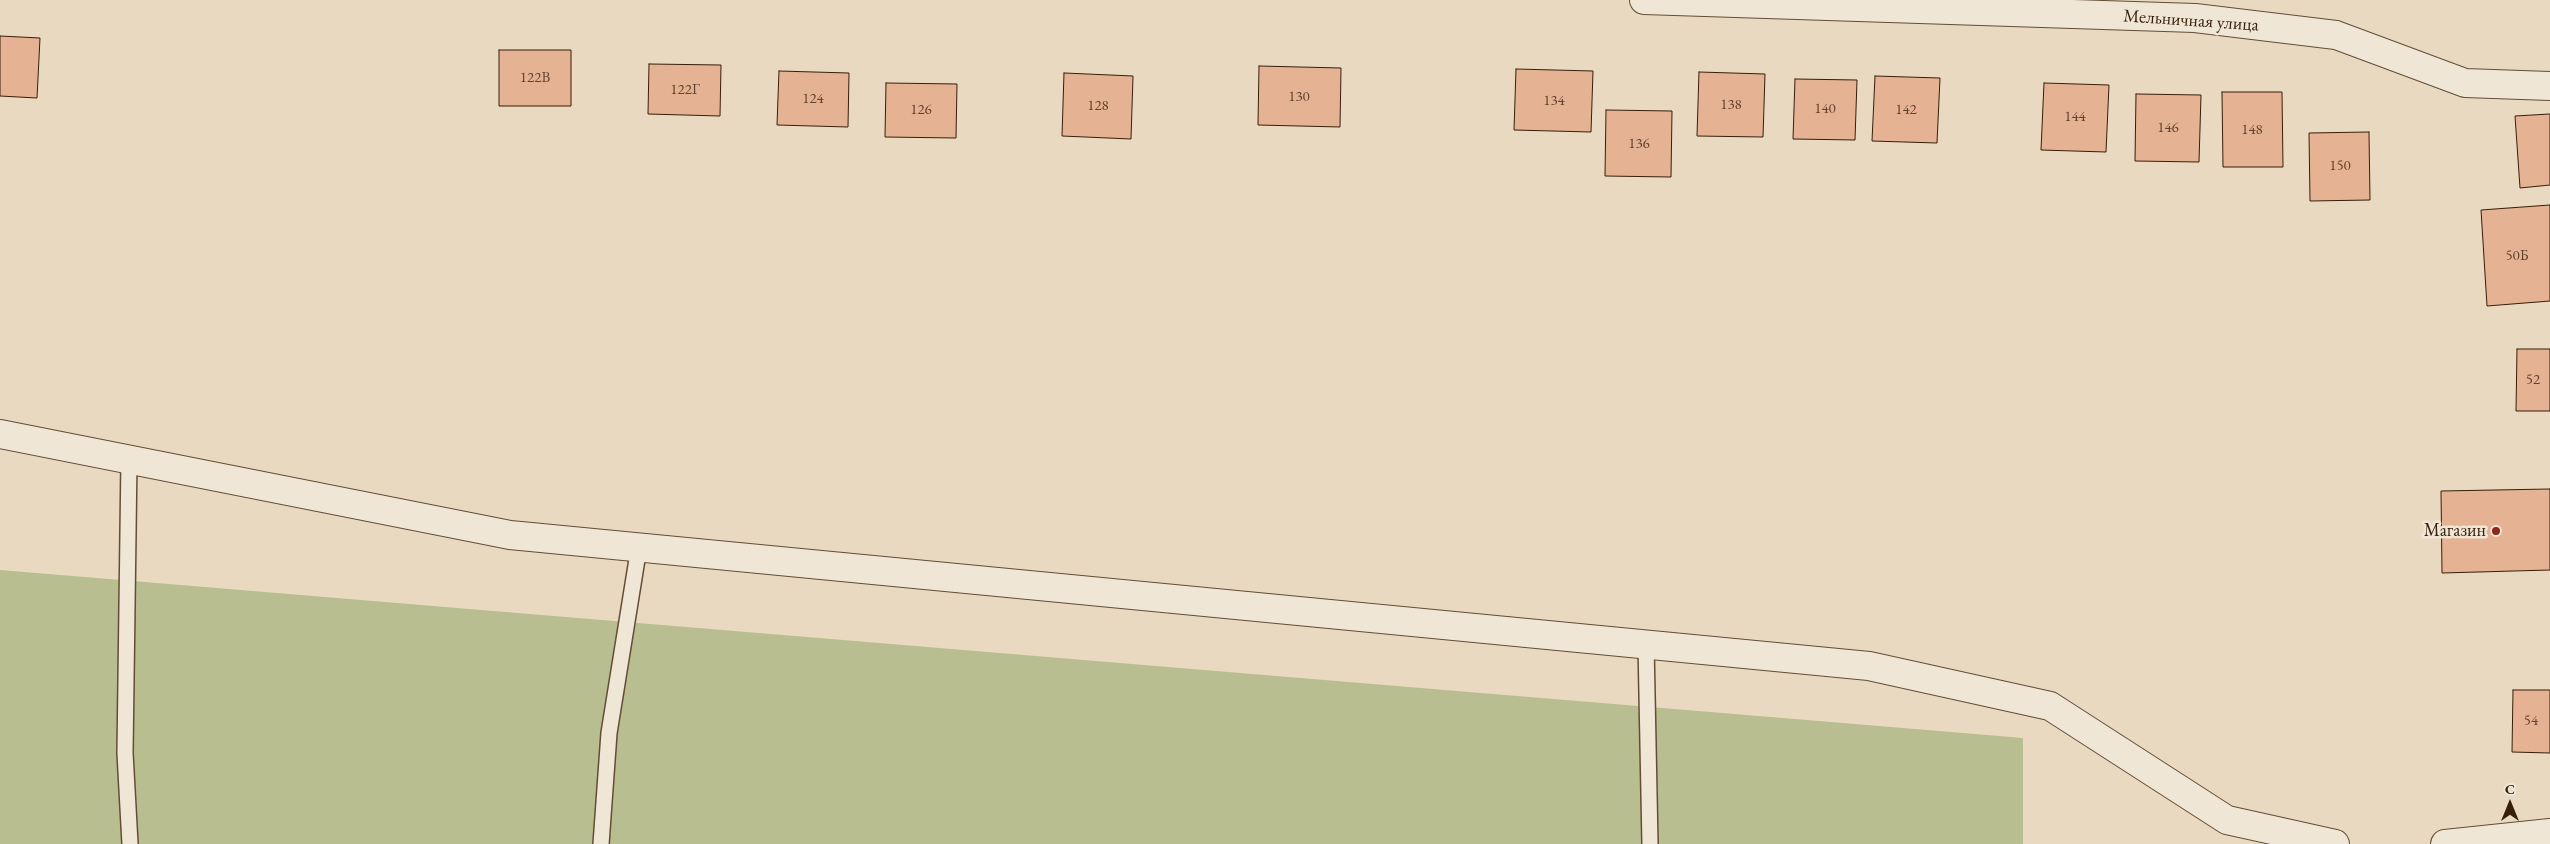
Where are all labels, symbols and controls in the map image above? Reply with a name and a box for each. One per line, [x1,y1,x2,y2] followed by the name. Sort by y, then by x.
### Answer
[2123,5,2259,37] street label: Мельничная улица
[520,69,550,87] house number: 122В
[670,81,700,99] house number: 122Г
[1288,88,1310,106] house number: 130
[802,90,824,108] house number: 124
[1543,92,1565,110] house number: 134
[1720,96,1742,114] house number: 138
[1087,97,1109,115] house number: 128
[1814,100,1836,118] house number: 140
[910,101,932,119] house number: 126
[1895,101,1917,119] house number: 142
[2064,108,2086,126] house number: 144
[2157,119,2179,137] house number: 146
[2241,121,2263,139] house number: 148
[1628,135,1650,153] house number: 136
[2329,157,2351,175] house number: 150
[2505,247,2529,265] house number: 50Б
[2526,371,2540,389] house number: 52
[2424,520,2486,542] place label: Магазин
[2490,525,2502,537] marker: Магазин
[2524,712,2538,730] house number: 54
[2485,779,2535,829] north arrow
[2505,780,2515,798] text: С

